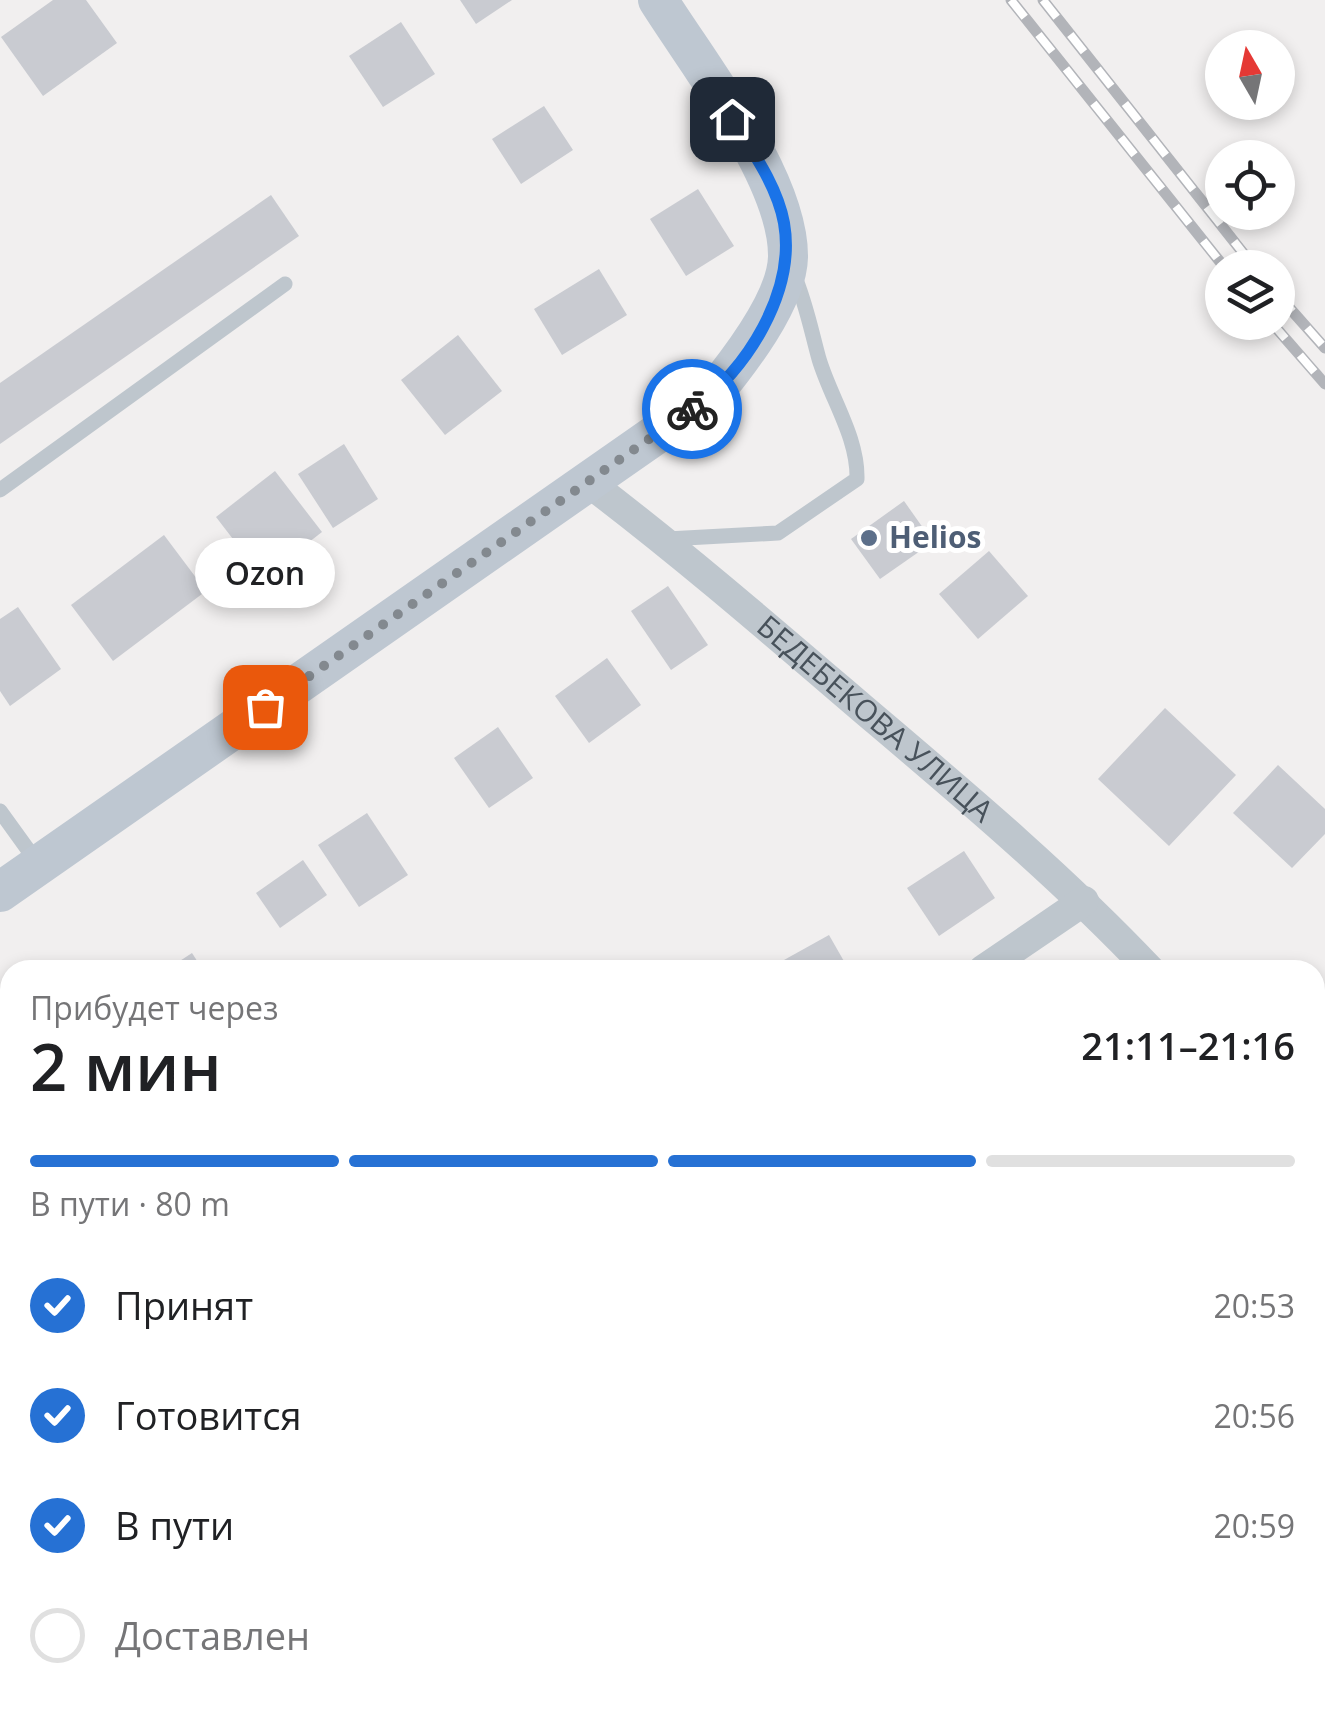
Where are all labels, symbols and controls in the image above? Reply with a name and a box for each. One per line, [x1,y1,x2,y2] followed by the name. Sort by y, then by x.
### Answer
[1205,30,1295,120] north arrow
[1205,30,1295,340] map controls
[690,77,775,162] pin
[705,92,760,147] icon: home
[1205,140,1295,230] button: locate
[1205,250,1295,340] button: layers
[642,359,742,459] courier
[665,382,720,437] icon: bike
[889,516,981,557] place label: Helios
[858,527,880,549] marker: Helios
[195,537,335,607] callout: Ozon
[225,551,305,594] text: Ozon
[749,605,1003,830] street label: БЕДЕБЕКОВА УЛИЦА
[223,665,308,750] pin
[238,680,293,735] icon: bag
[30,986,278,1029] text: Прибудет через
[1081,1019,1295,1071] text: 21:11–21:16
[30,1022,222,1110] text: 2 мин
[30,1182,230,1225] text: В пути · 80 m
[30,1278,85,1333] icon: check
[115,1279,253,1331] text: Принят
[1213,1284,1295,1327] text: 20:53
[30,1388,85,1443] icon: check
[115,1389,301,1441] text: Готовится
[1213,1394,1295,1437] text: 20:56
[30,1498,85,1553] icon: check
[115,1499,234,1551] text: В пути
[1213,1504,1295,1547] text: 20:59
[115,1609,310,1661] text: Доставлен

